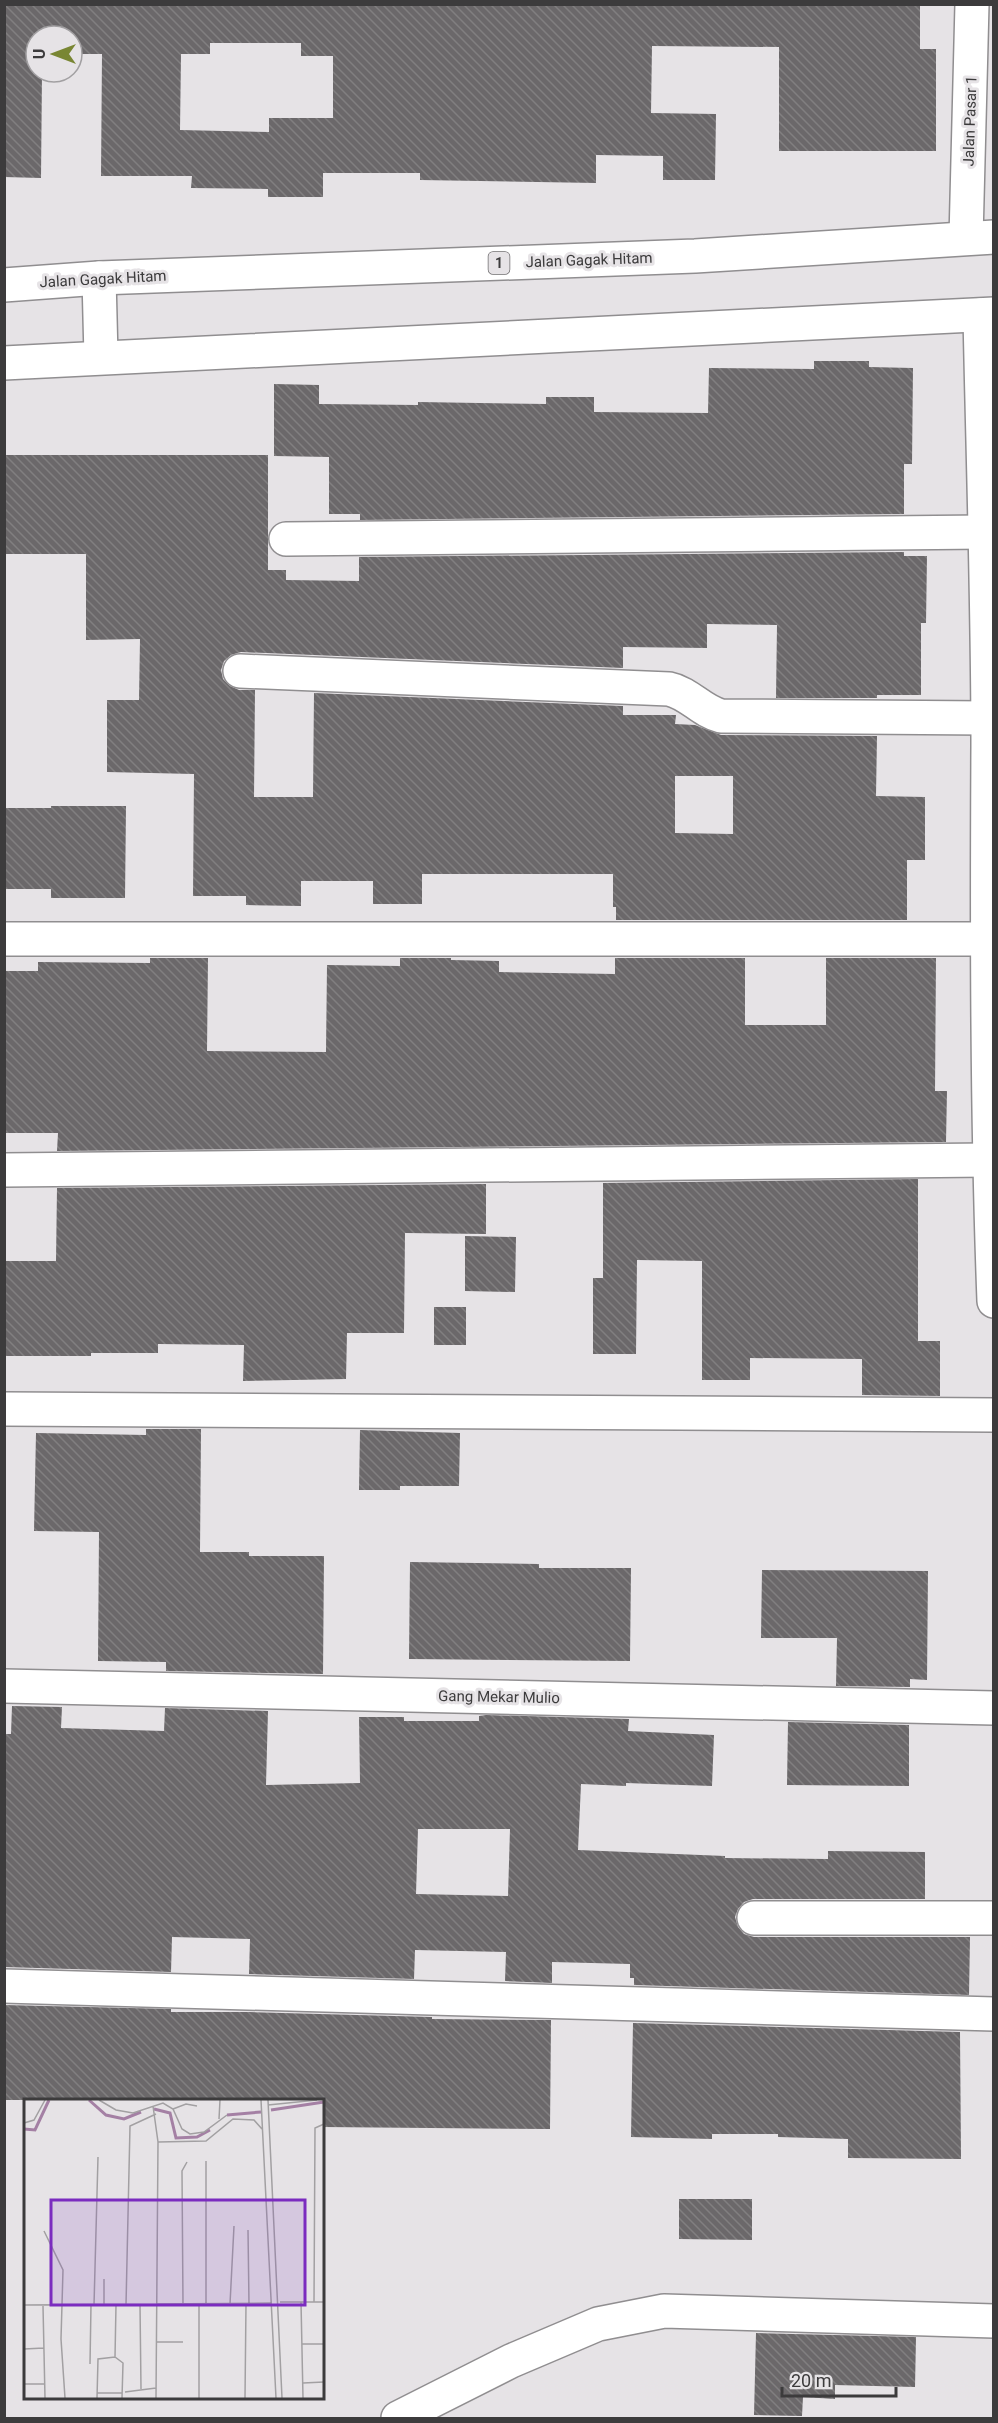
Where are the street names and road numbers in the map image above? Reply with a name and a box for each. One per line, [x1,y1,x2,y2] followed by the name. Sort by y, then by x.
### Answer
[959,75,981,167] street label: Jalan Pasar 1
[525,249,653,271] street label: Jalan Gagak Hitam
[488,252,510,274] road number: 1
[39,267,167,291] street label: Jalan Gagak Hitam
[438,1687,560,1707] street label: Gang Mekar Mulio

